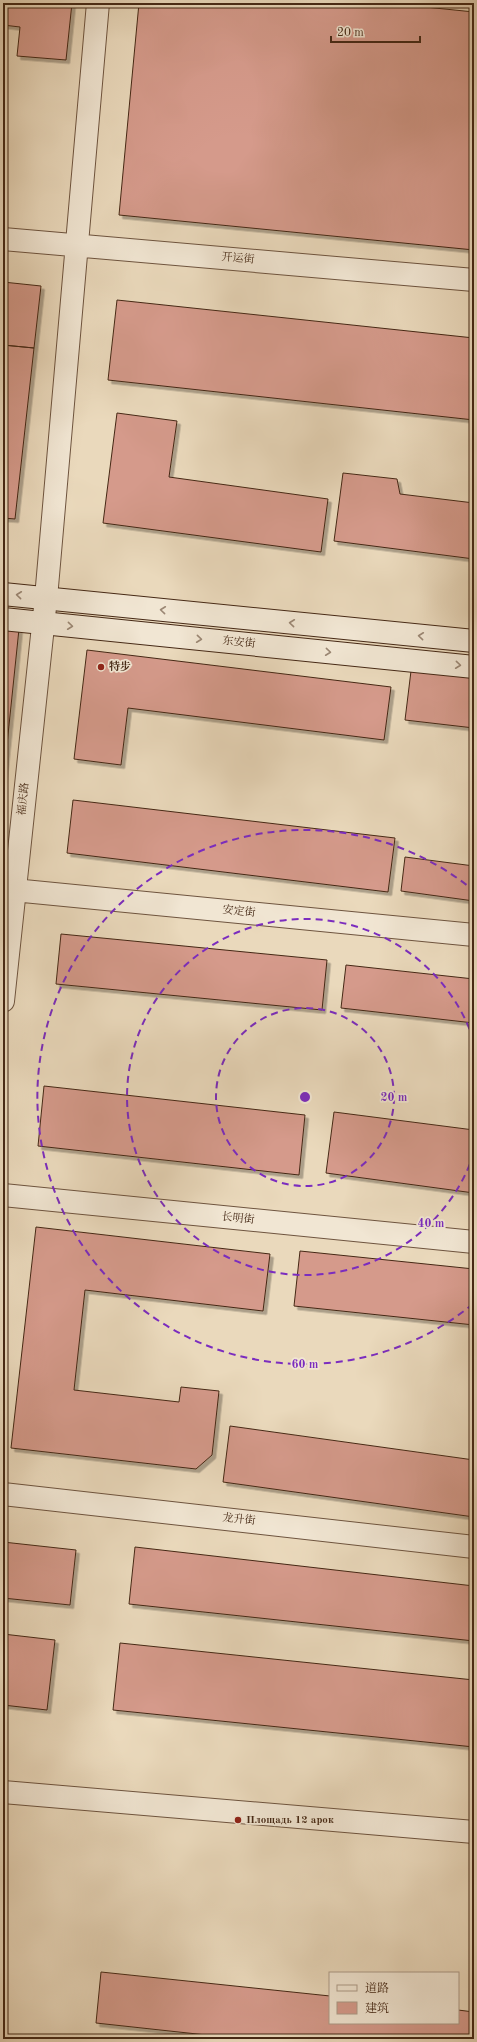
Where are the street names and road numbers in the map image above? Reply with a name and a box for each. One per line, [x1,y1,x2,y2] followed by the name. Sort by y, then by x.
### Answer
[221,250,255,266] street label: 开运街
[222,634,256,650] street label: 东安街
[15,782,31,816] street label: 福庆路
[222,903,256,919] street label: 安定街
[221,1210,255,1226] street label: 长明街
[222,1511,256,1527] street label: 龙升街

